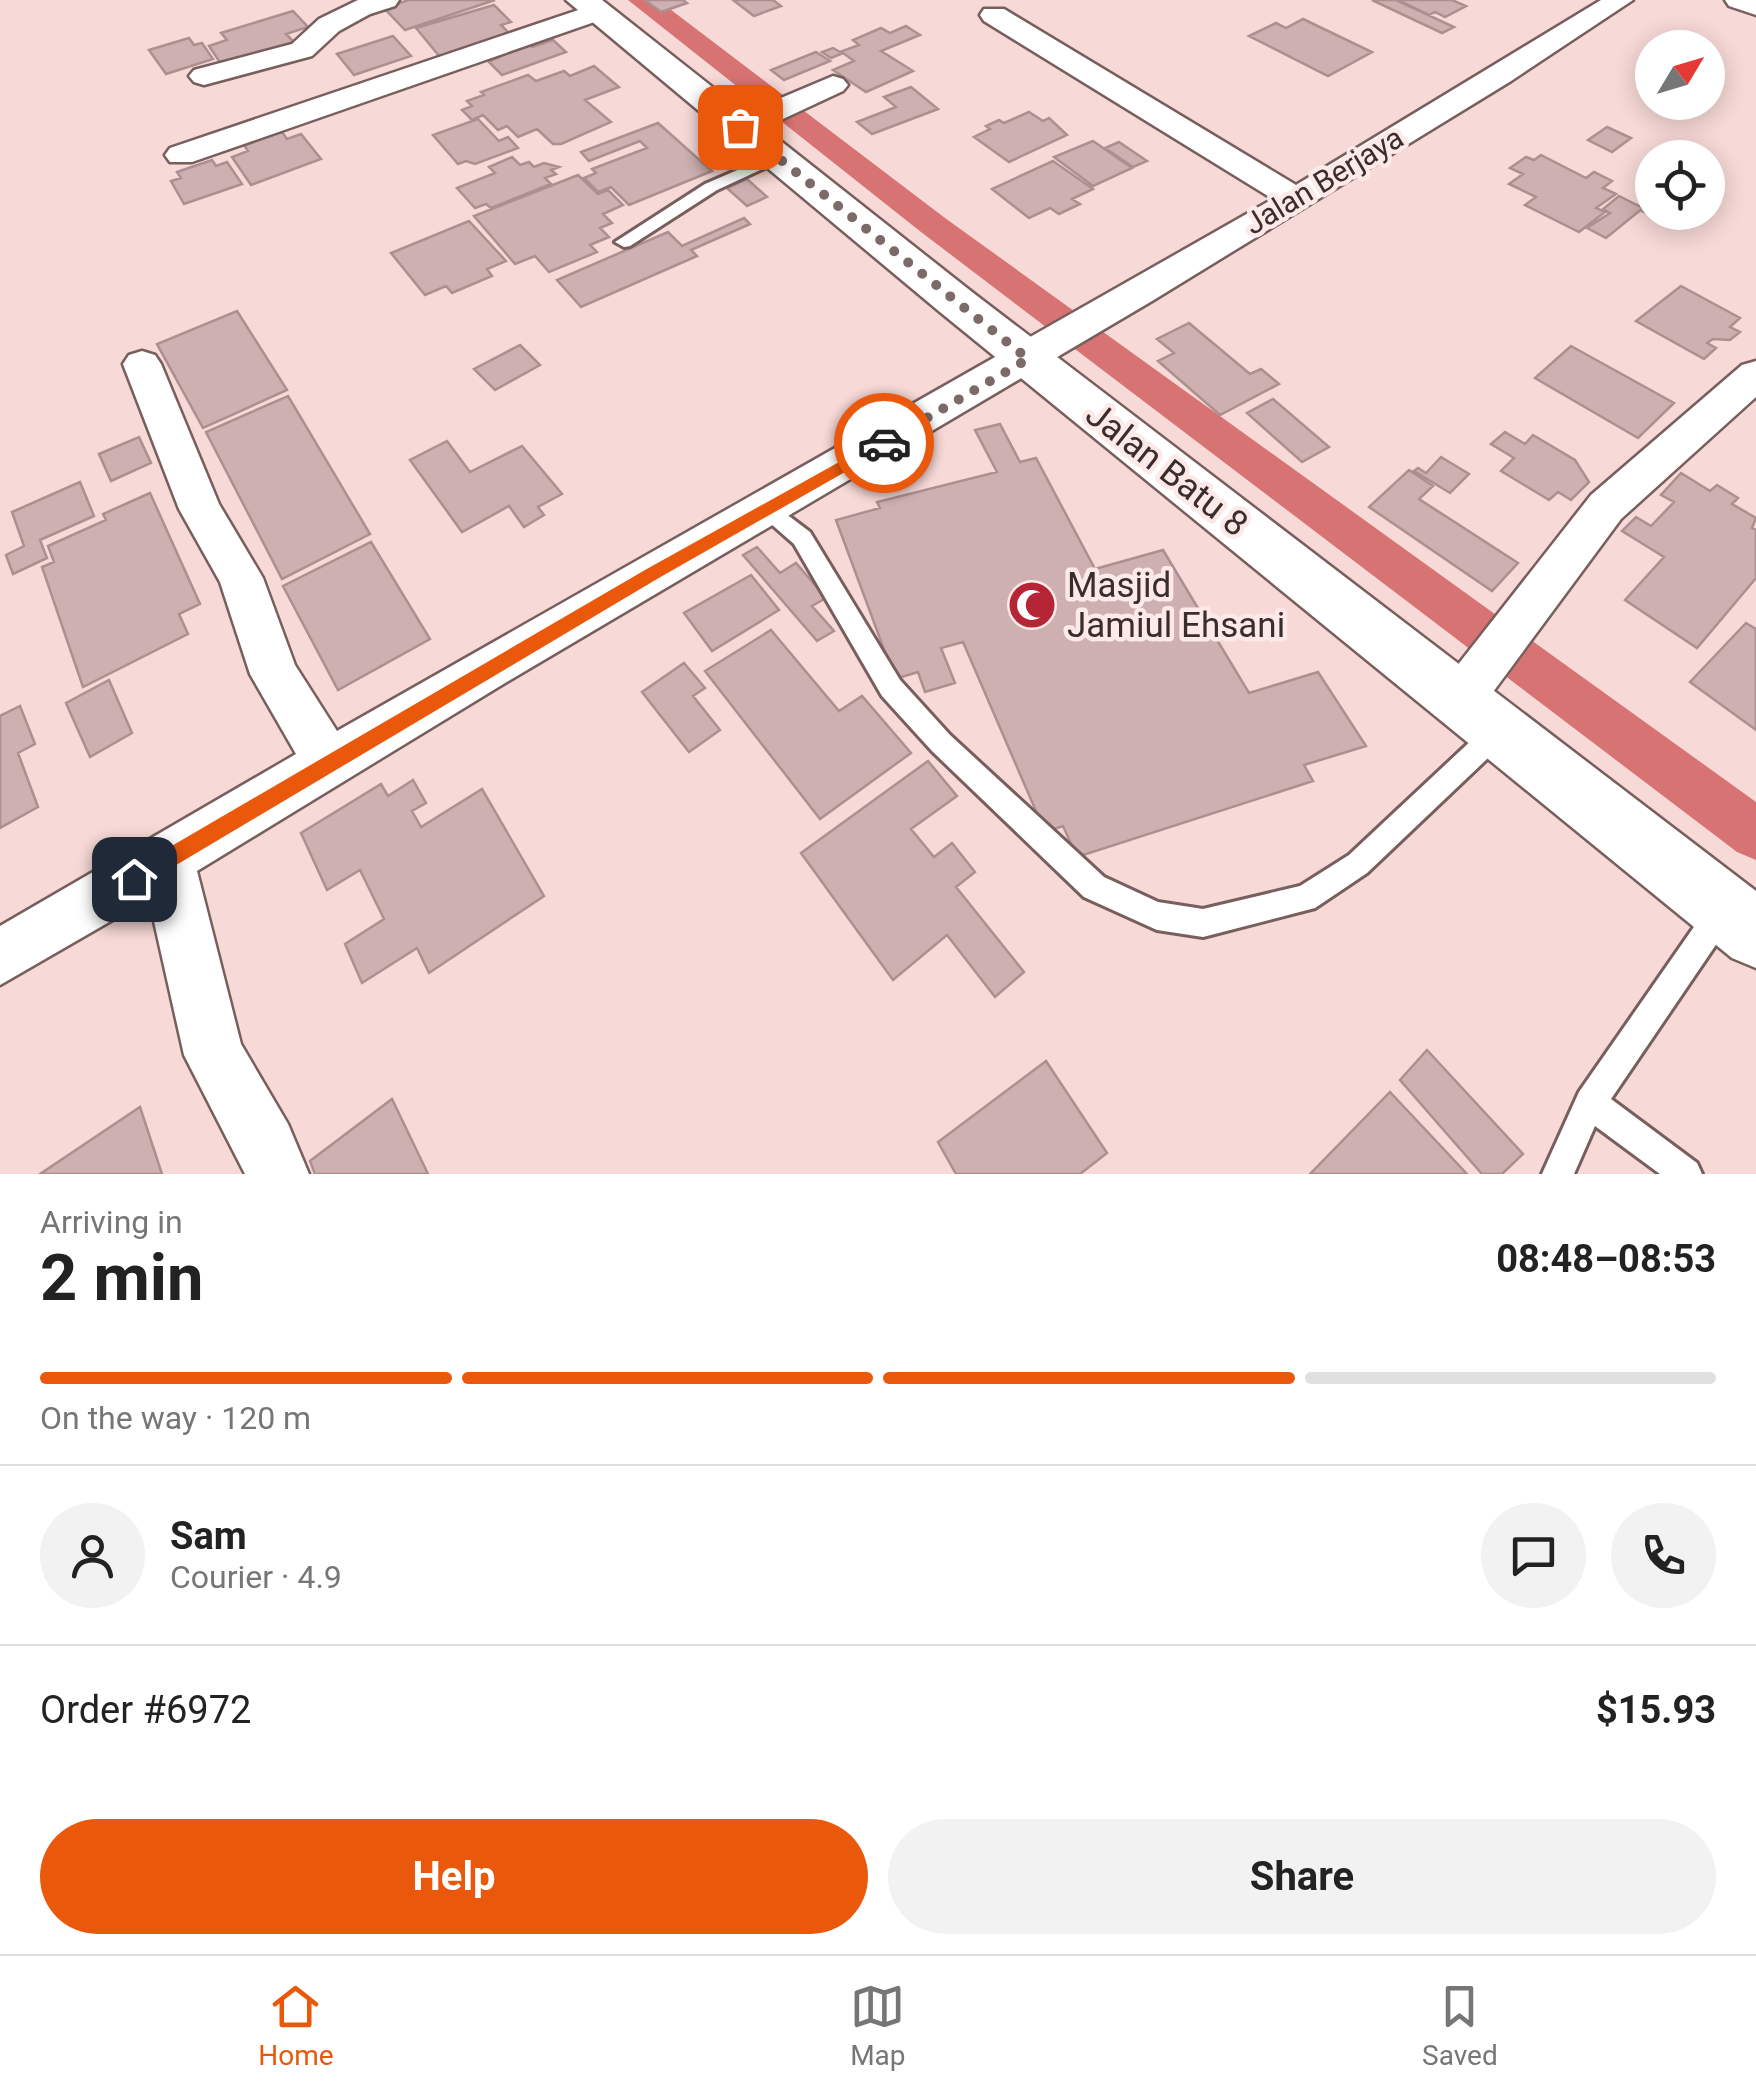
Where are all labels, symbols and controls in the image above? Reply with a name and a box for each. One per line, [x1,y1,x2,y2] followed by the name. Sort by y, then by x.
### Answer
[1635,30,1725,120] north arrow
[1635,30,1725,230] map controls
[698,85,783,170] pin
[713,100,768,155] icon: bag
[1238,120,1409,242] street label: Jalan Berjaya
[1635,140,1725,230] button: locate
[834,393,934,493] courier
[1078,394,1256,545] street label: Jalan Batu 8
[857,416,912,471] icon: car
[1067,565,1285,646] place label: Masjid Jamiul Ehsani
[1006,579,1058,631] mosque icon: Masjid Jamiul Ehsani
[92,837,177,922] pin
[107,852,162,907] icon: home
[40,1203,183,1241] text: Arriving in
[1496,1237,1716,1281] text: 08:48–08:53
[40,1240,203,1316] text: 2 min
[40,1399,311,1437] text: On the way · 120 m
[40,1503,145,1608] button: person
[1481,1503,1586,1608] button: chat
[1611,1503,1716,1608] button: phone
[170,1514,247,1558] text: Sam
[170,1558,342,1596] text: Courier · 4.9
[40,1688,251,1732] text: Order #6972
[1596,1688,1716,1732] text: $15.93
[40,1819,868,1934] button: Help
[888,1819,1716,1934] button: Share
[258,1979,334,2072] tab: Home
[850,1979,906,2072] tab: Map
[1422,1979,1498,2072] tab: Saved

